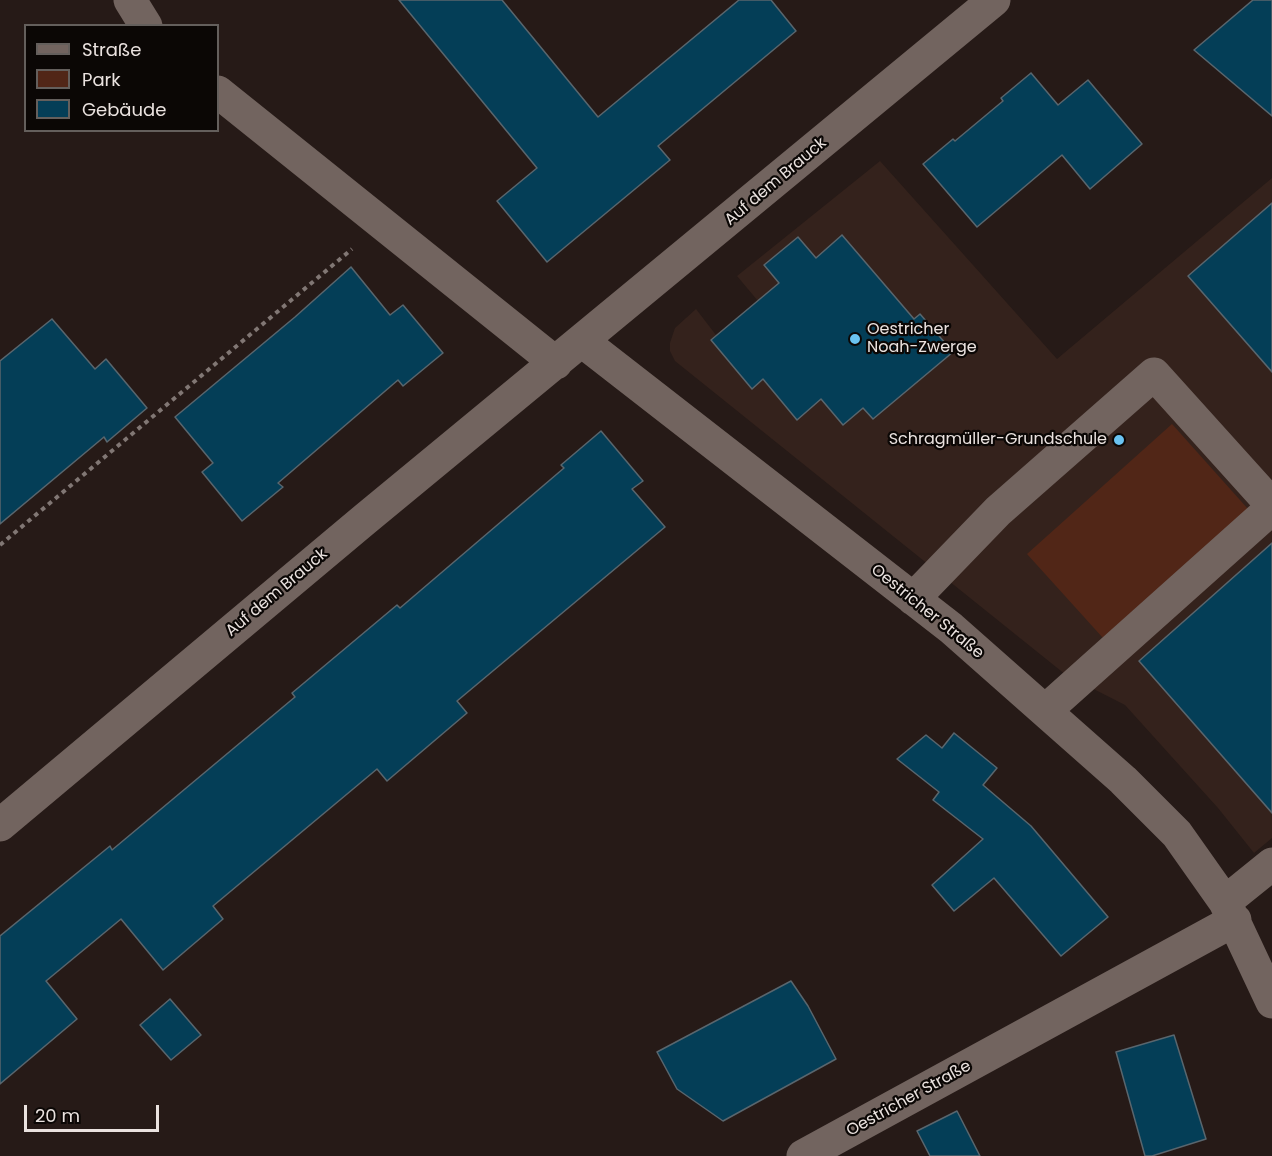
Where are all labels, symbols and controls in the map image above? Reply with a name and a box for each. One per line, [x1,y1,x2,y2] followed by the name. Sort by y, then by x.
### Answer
[24,24,219,132] legend
[82,37,141,62] text: Straße
[82,67,121,92] text: Park
[82,97,166,122] text: Gebäude
[721,134,831,230] street label: Auf dem Brauck
[867,320,977,358] place label: Oestricher Noah-Zwerge
[848,332,862,346] marker: Oestricher Noah-Zwerge
[889,430,1107,450] place label: Schragmüller-Grundschule
[1112,433,1126,447] marker: Schragmüller-Grundschule
[222,545,332,641] street label: Auf dem Brauck
[867,561,987,663] street label: Oestricher Straße
[843,1057,975,1141] street label: Oestricher Straße
[27,1093,162,1131] scale bar
[35,1103,80,1128] text: 20 m

